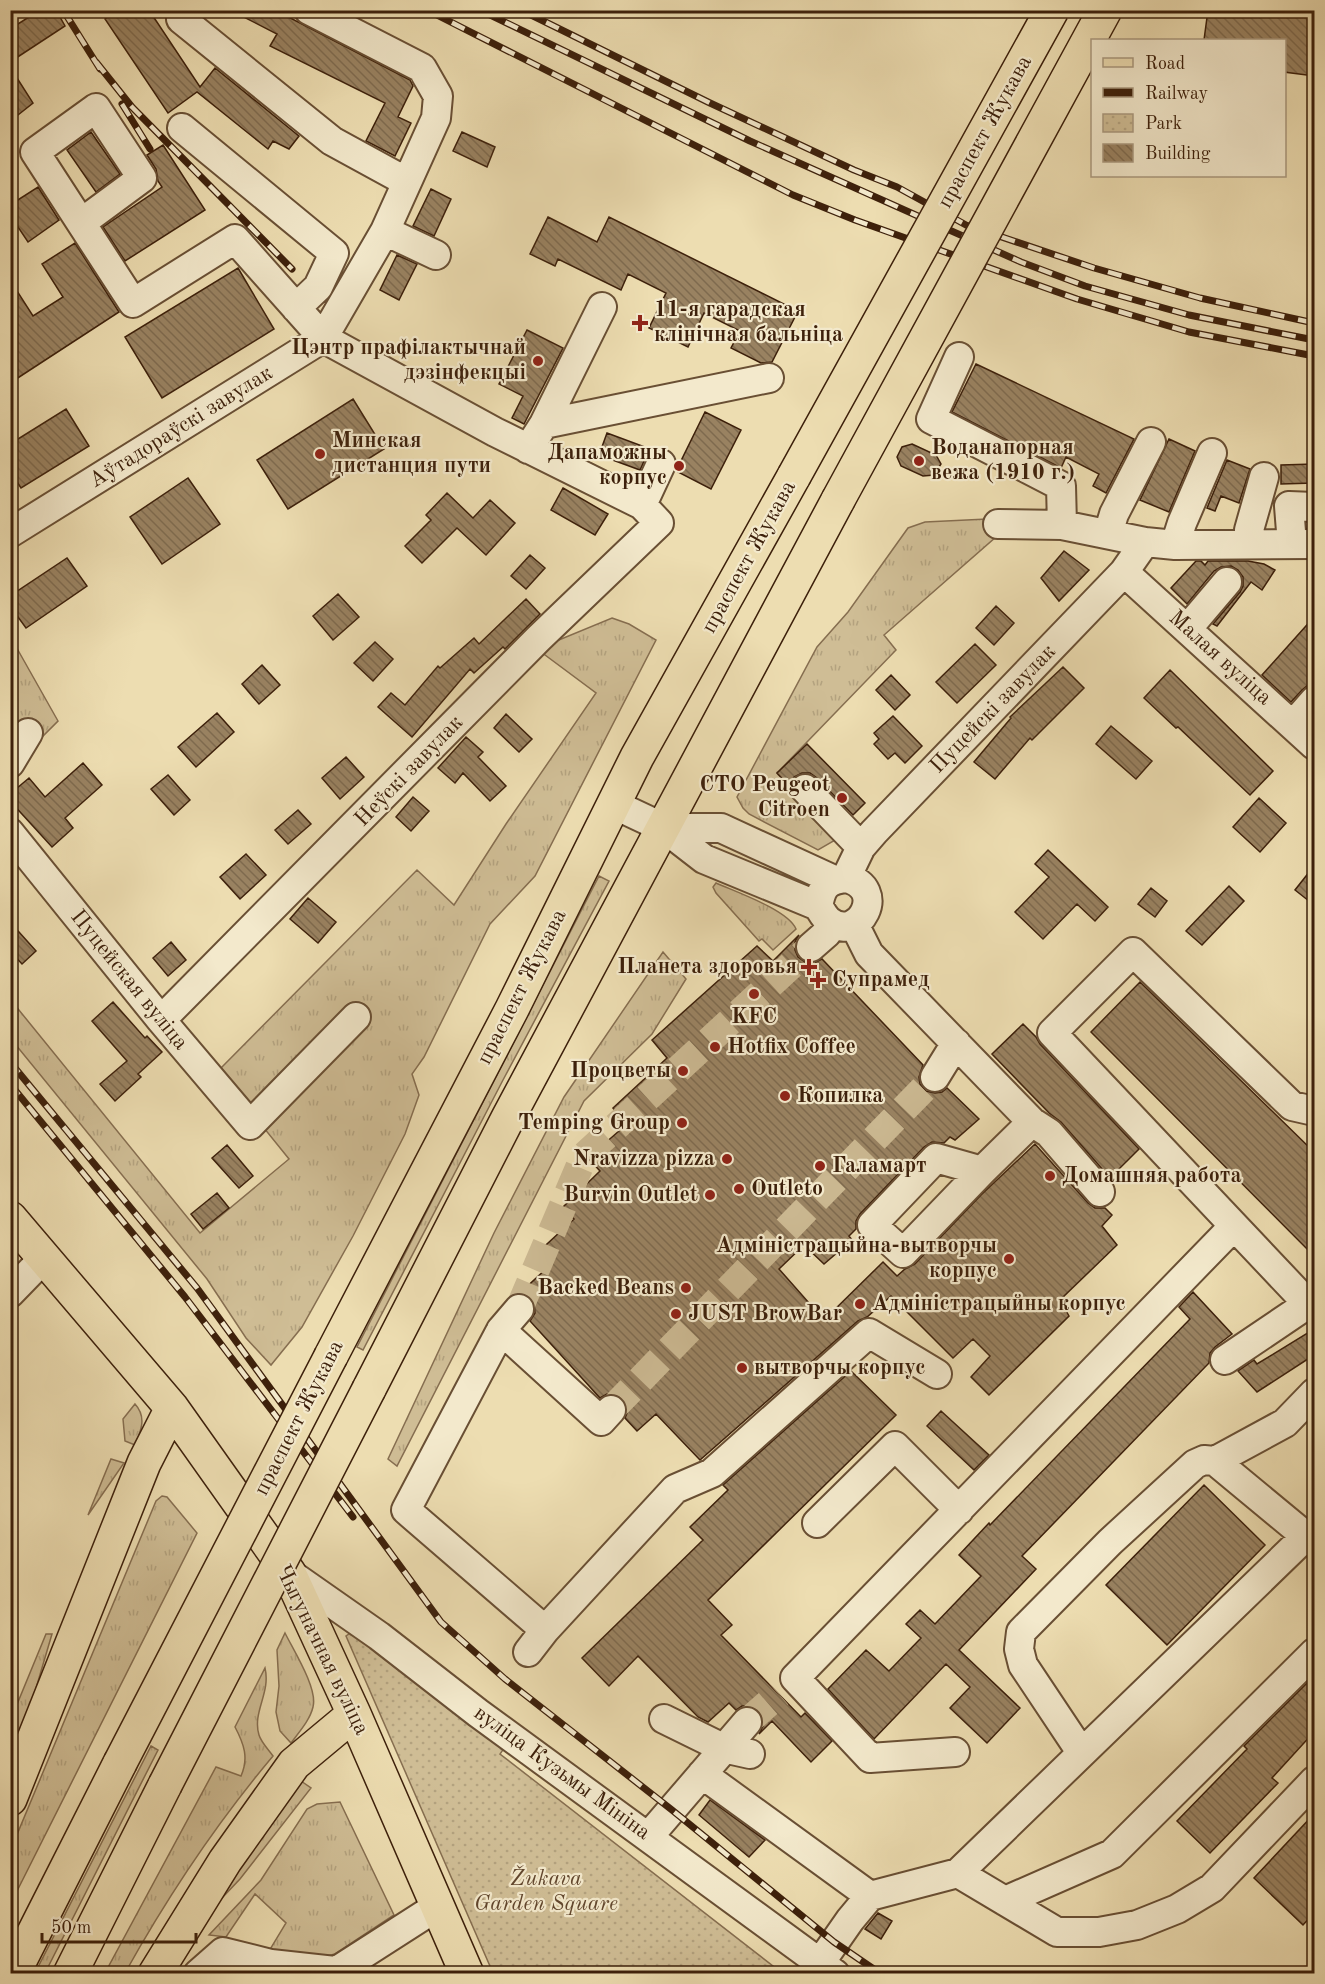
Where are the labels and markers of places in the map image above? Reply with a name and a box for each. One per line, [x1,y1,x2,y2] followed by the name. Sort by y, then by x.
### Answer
[654,299,843,346] place label: 11-я гарадская клінічная бальніца
[631,314,649,332] marker: 11-я гарадская клінічная бальніца
[291,337,526,385] place label: Цэнтр прафілактычнай дэзінфекцыі
[531,354,545,368] marker: Цэнтр прафілактычнай дэзінфекцыі
[332,430,491,477] place label: Минская дистанция пути
[931,437,1075,484] place label: Воданапорная вежа (1910 г.)
[547,442,667,489] place label: Дапаможны корпус
[313,447,327,461] marker: Минская дистанция пути
[912,454,926,468] marker: Воданапорная вежа (1910 г.)
[672,459,686,473] marker: Дапаможны корпус
[699,774,830,821] place label: СТО Peugeot Citroen
[835,791,849,805] marker: СТО Peugeot Citroen
[617,956,797,978] place label: Планета здоровья
[802,960,816,974] marker: Планета здоровья
[832,969,930,991] place label: Супрамед
[809,971,827,989] marker: Супрамед
[747,987,761,1001] marker: KFC
[731,1006,777,1028] place label: KFC
[727,1036,856,1058] place label: Hotfix Coffee
[708,1040,722,1054] marker: Hotfix Coffee
[570,1060,671,1082] place label: Процветы
[676,1064,690,1078] marker: Процветы
[797,1085,884,1107] place label: Копилка
[778,1089,792,1103] marker: Копилка
[518,1112,670,1134] place label: Temping Group
[675,1116,689,1130] marker: Temping Group
[573,1148,715,1170] place label: Nravizza pizza
[720,1152,734,1166] marker: Nravizza pizza
[832,1155,927,1177] place label: Галамарт
[813,1159,827,1173] marker: Галамарт
[1062,1165,1242,1187] place label: Домашняя работа
[1043,1169,1057,1183] marker: Домашняя работа
[751,1178,823,1200] place label: Outleto
[732,1182,746,1196] marker: Outleto
[563,1184,698,1206] place label: Burvin Outlet
[703,1188,717,1202] marker: Burvin Outlet
[716,1235,997,1282] place label: Адміністрацыйна-вытворчы корпус
[1002,1252,1016,1266] marker: Адміністрацыйна-вытворчы корпус
[537,1277,674,1299] place label: Backed Beans
[679,1281,693,1295] marker: Backed Beans
[872,1293,1126,1315] place label: Адміністрацыйны корпус
[853,1297,867,1311] marker: Адміністрацыйны корпус
[688,1303,842,1325] place label: JUST BrowBar
[669,1307,683,1321] marker: JUST BrowBar
[754,1357,925,1379] place label: вытворчы корпус
[735,1361,749,1375] marker: вытворчы корпус

